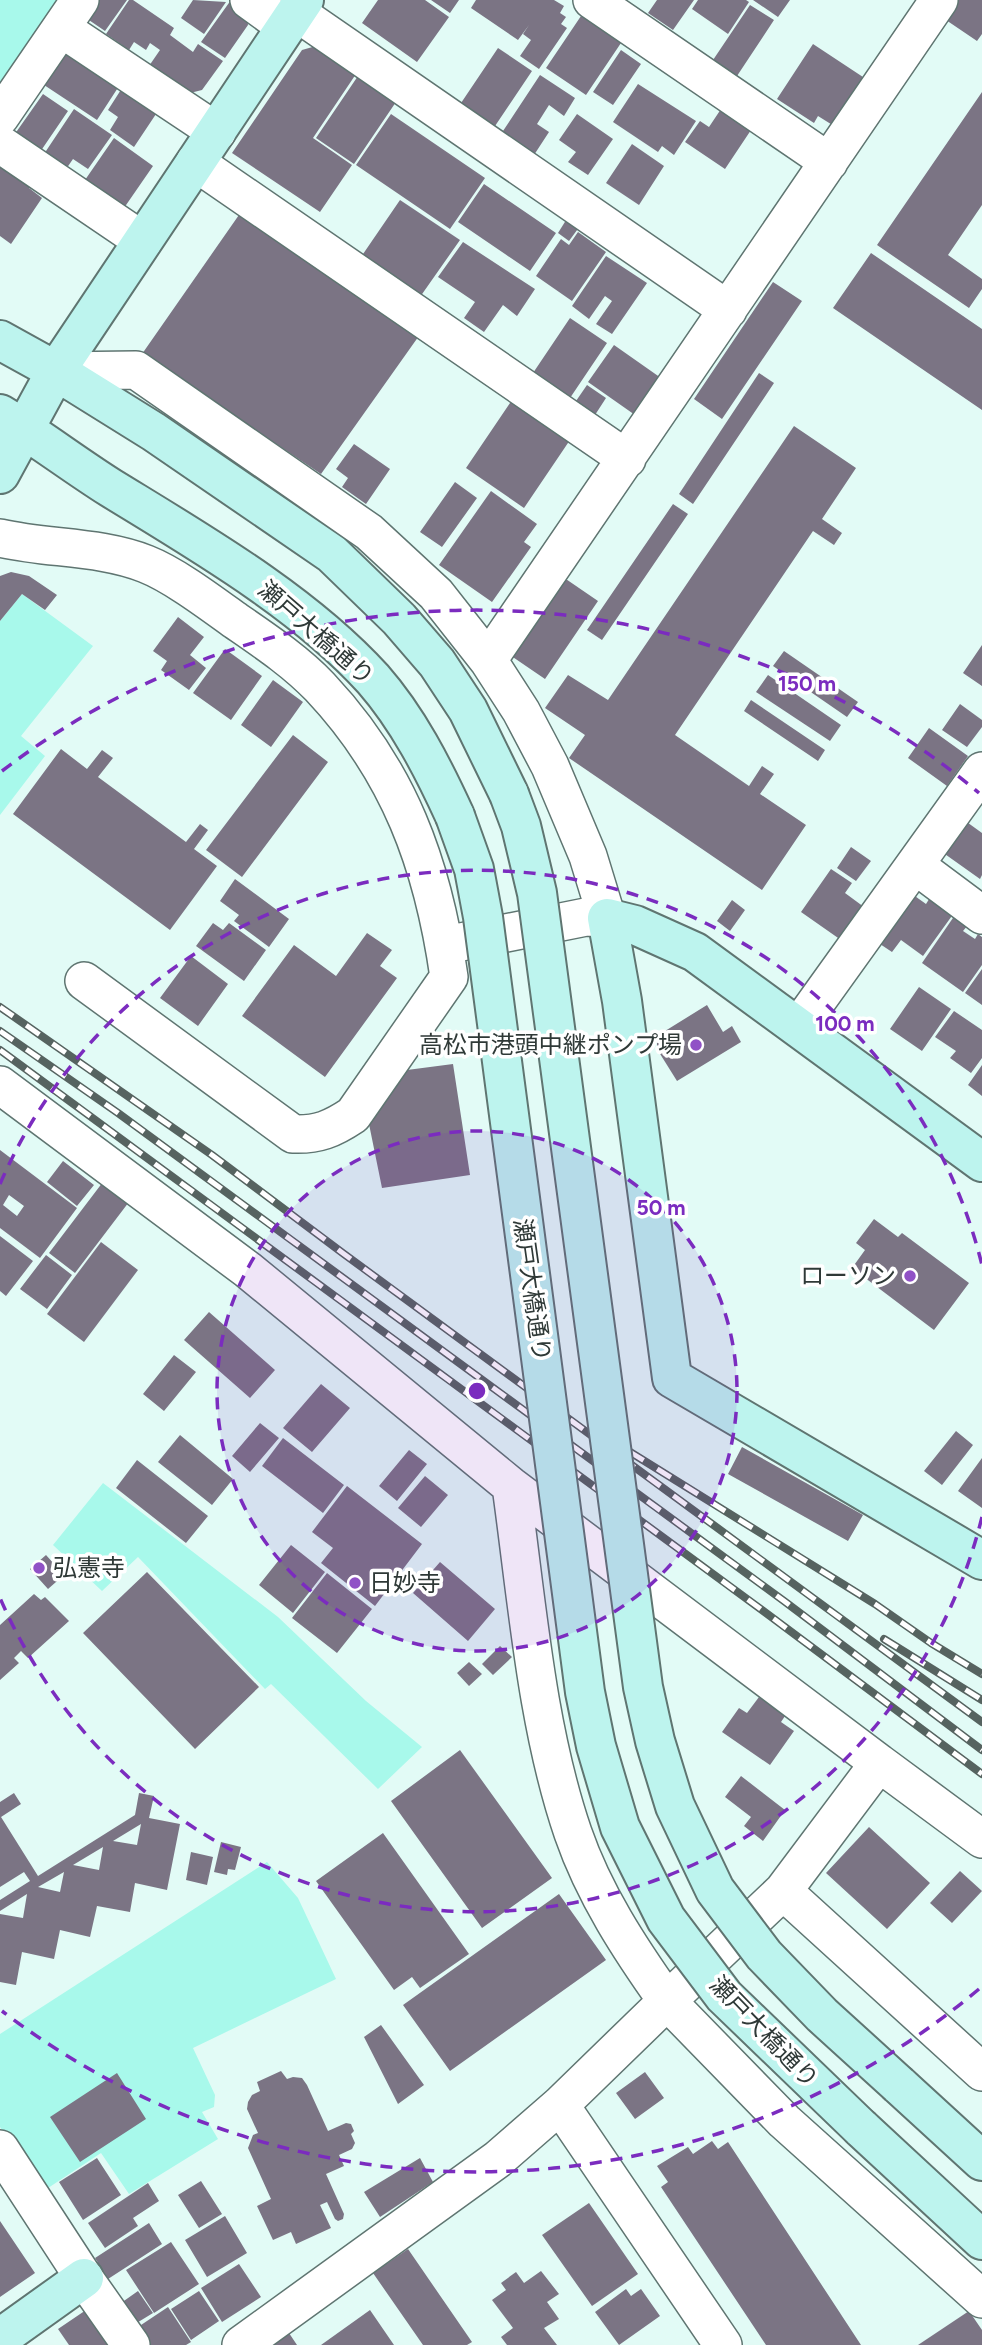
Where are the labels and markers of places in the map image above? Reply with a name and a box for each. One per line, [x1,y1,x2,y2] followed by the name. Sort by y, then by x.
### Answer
[419,1030,682,1059] place label: 高松市港頭中継ポンプ場
[688,1037,704,1053] marker: 高松市港頭中継ポンプ場
[800,1261,896,1290] place label: ローソン
[902,1268,918,1284] marker: ローソン
[465,1379,489,1403] centre of rings
[53,1553,125,1582] place label: 弘憲寺
[31,1560,47,1576] marker: 弘憲寺
[369,1568,441,1597] place label: 日妙寺
[347,1575,363,1591] marker: 日妙寺

